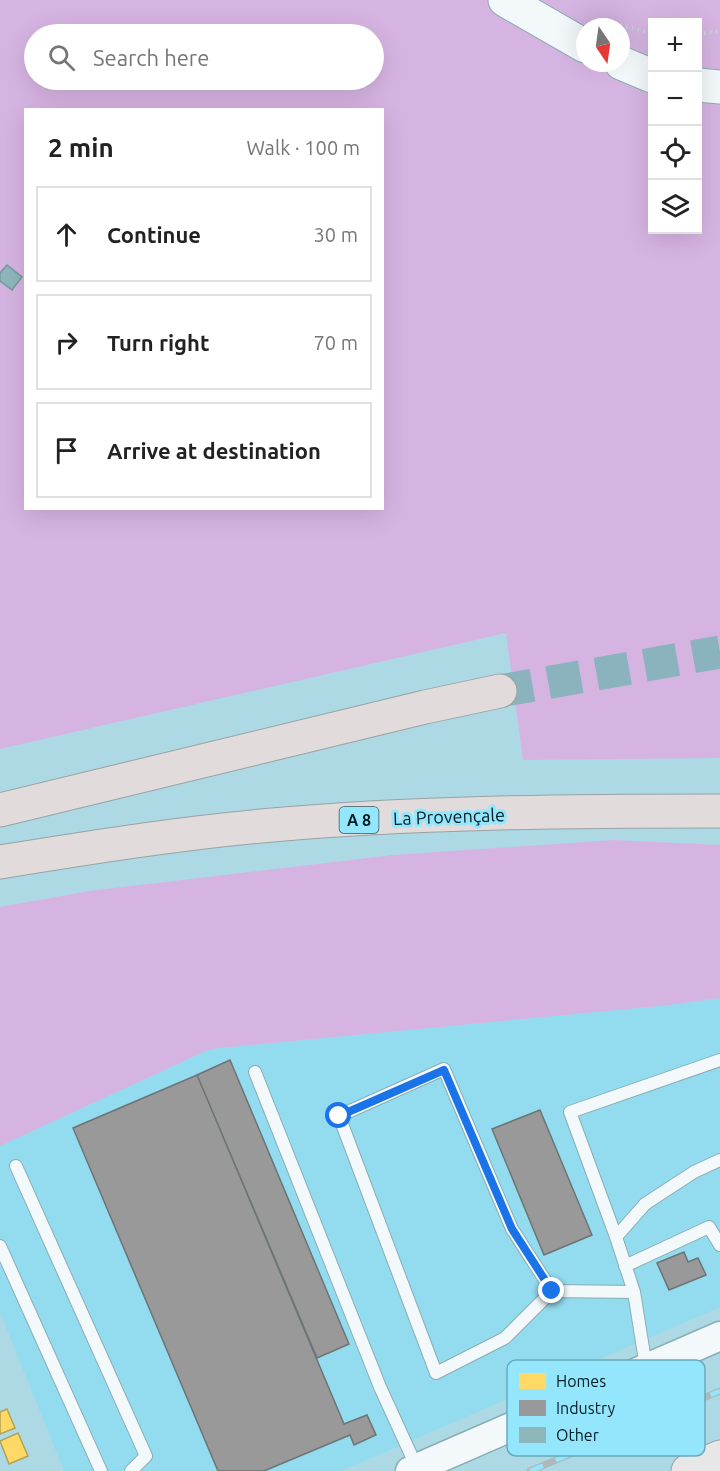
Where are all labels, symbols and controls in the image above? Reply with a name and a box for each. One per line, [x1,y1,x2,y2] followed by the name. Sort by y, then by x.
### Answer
[576,18,630,72] north arrow
[648,18,702,234] map controls
[648,18,702,72] button: +
[24,24,384,90] search box
[45,41,78,74] icon: search
[93,45,209,70] text: Search here
[648,72,702,126] button: −
[648,126,702,180] button: locate
[48,133,114,162] text: 2 min
[247,136,360,159] text: Walk · 100 m
[648,180,702,234] button: layers
[50,218,83,251] icon: ahead
[107,222,201,247] text: Continue
[314,223,358,246] text: 30 m
[50,326,83,359] icon: right
[107,330,209,355] text: Turn right
[314,331,358,354] text: 70 m
[50,434,83,467] icon: arrive
[107,438,321,463] text: Arrive at destination
[393,804,505,828] street label: La Provençale
[340,807,378,833] road number: A 8
[325,1102,351,1128] route start
[538,1277,564,1303] route end
[507,1360,705,1456] legend
[556,1372,606,1390] text: Homes
[556,1399,615,1417] text: Industry
[556,1426,599,1444] text: Other

